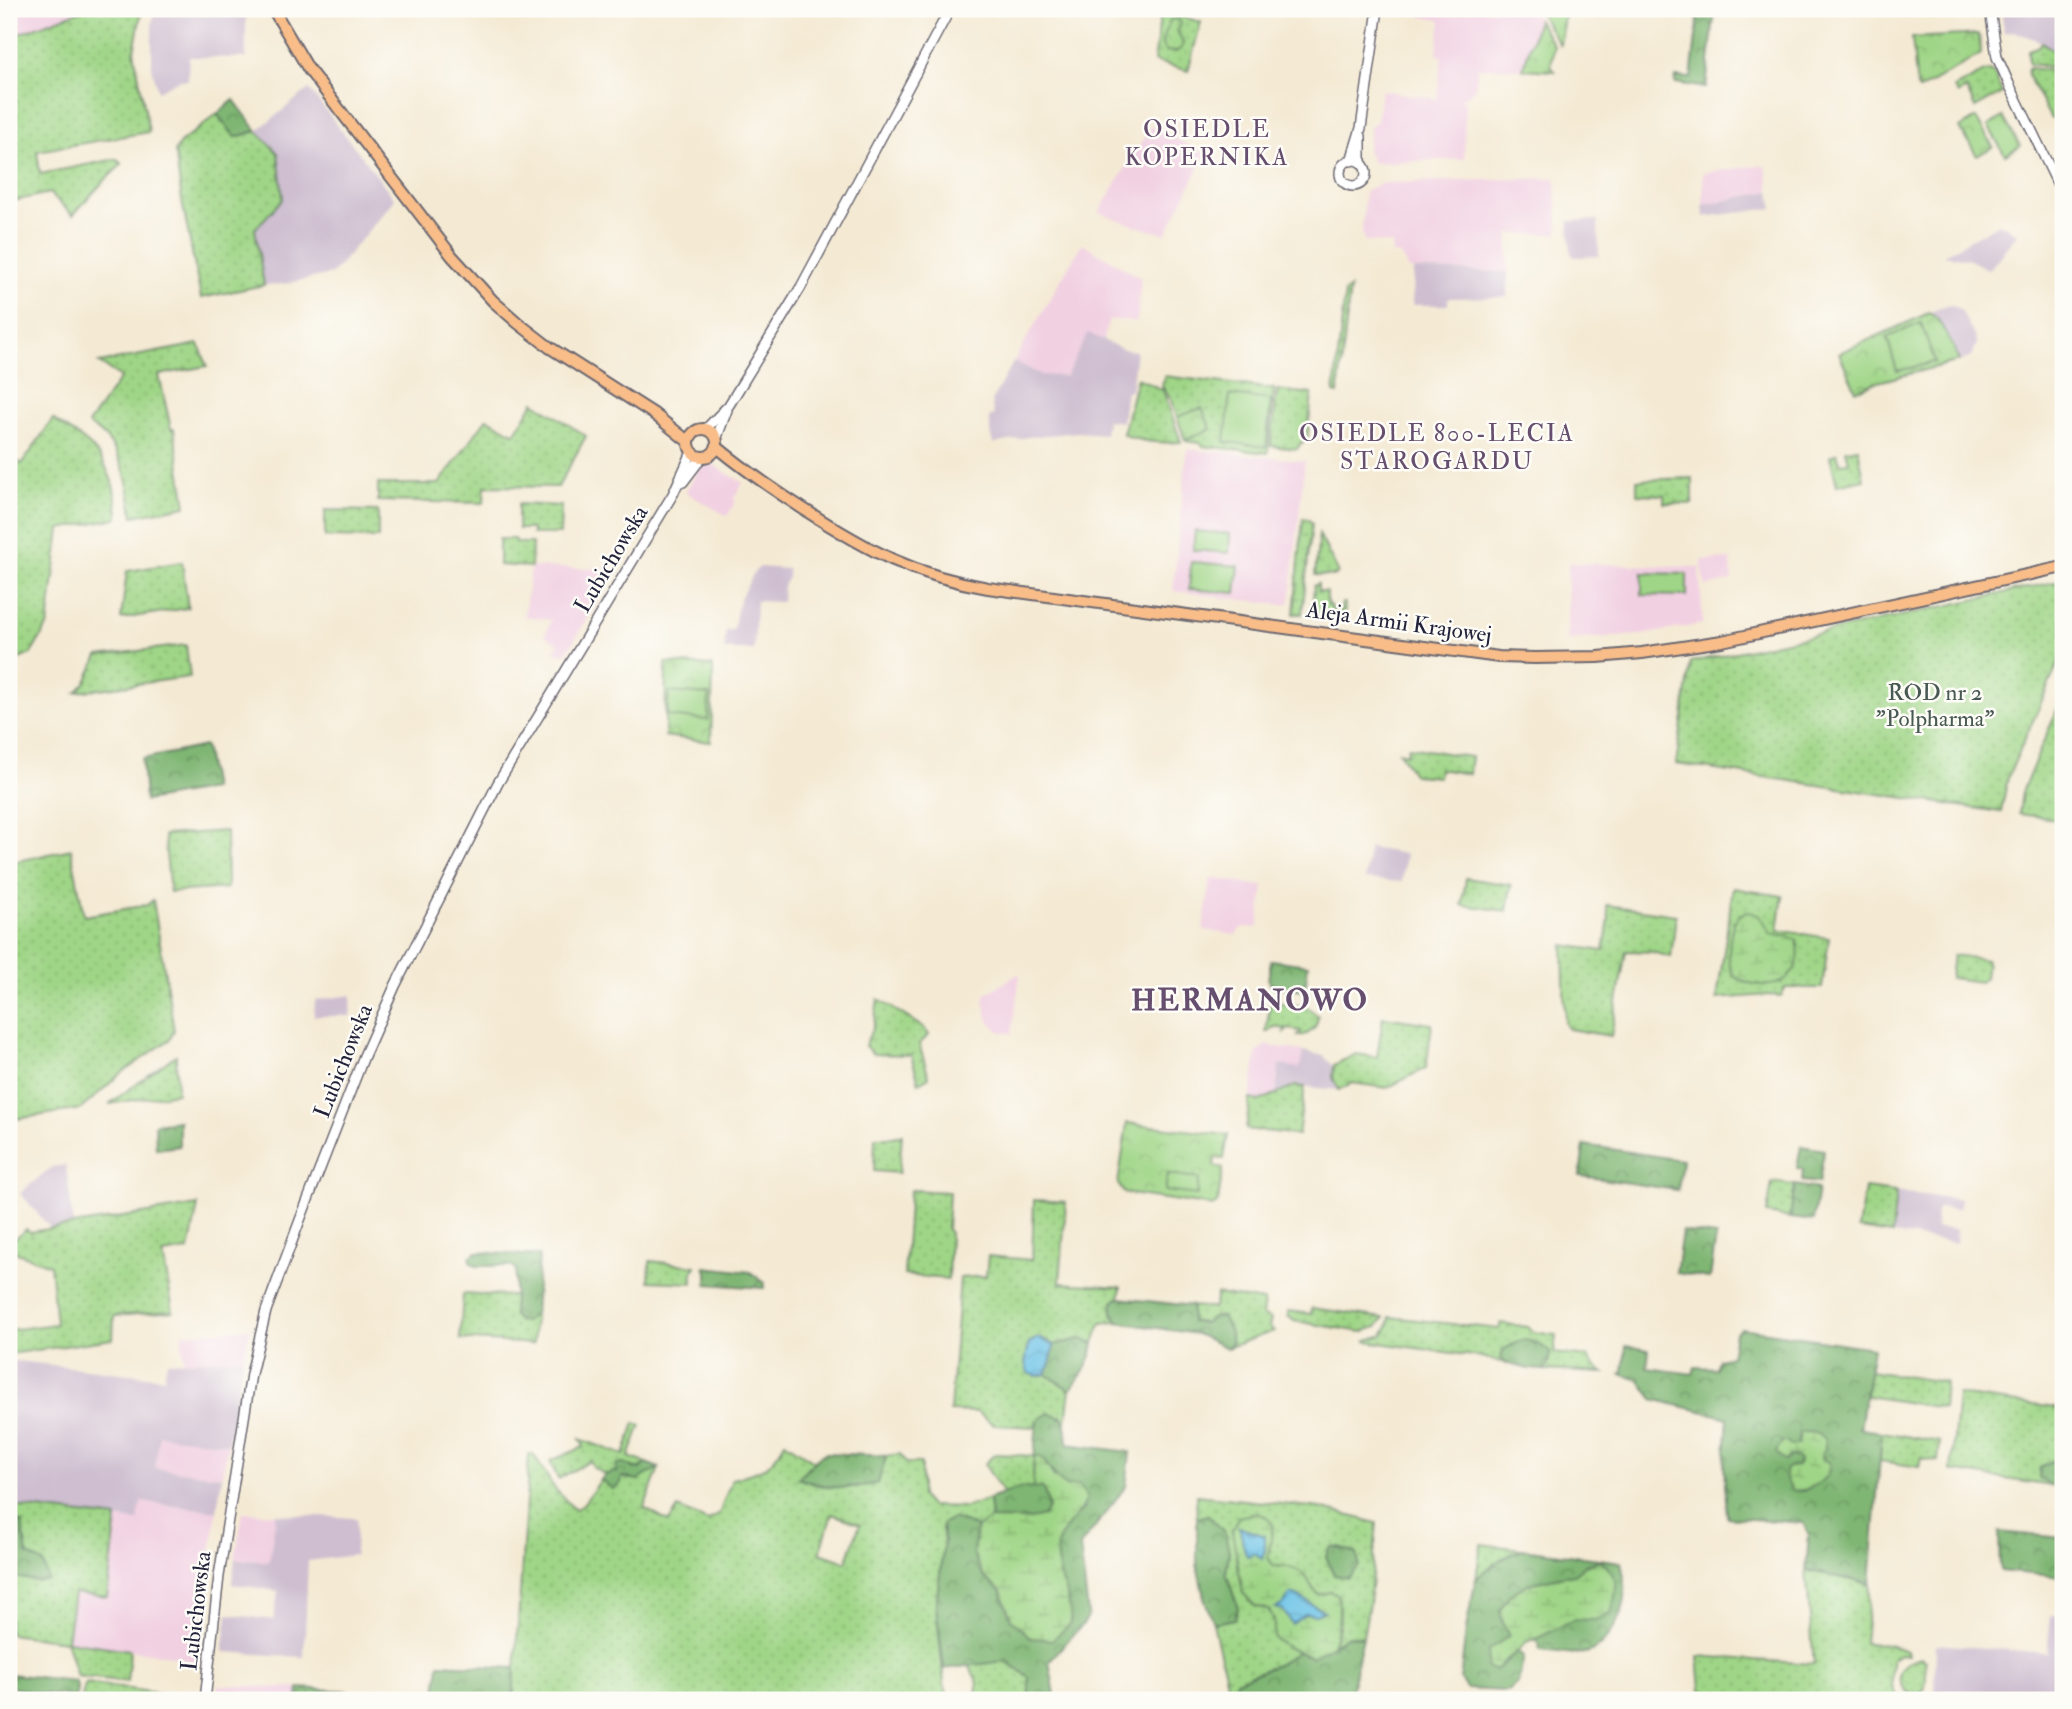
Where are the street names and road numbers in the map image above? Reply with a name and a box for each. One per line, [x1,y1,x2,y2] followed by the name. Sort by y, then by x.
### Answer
[568,500,655,618] street label: Lubichowska
[1303,594,1494,649] street label: Aleja Armii Krajowej
[307,999,379,1122] street label: Lubichowska
[174,1549,218,1672] street label: Lubichowska

